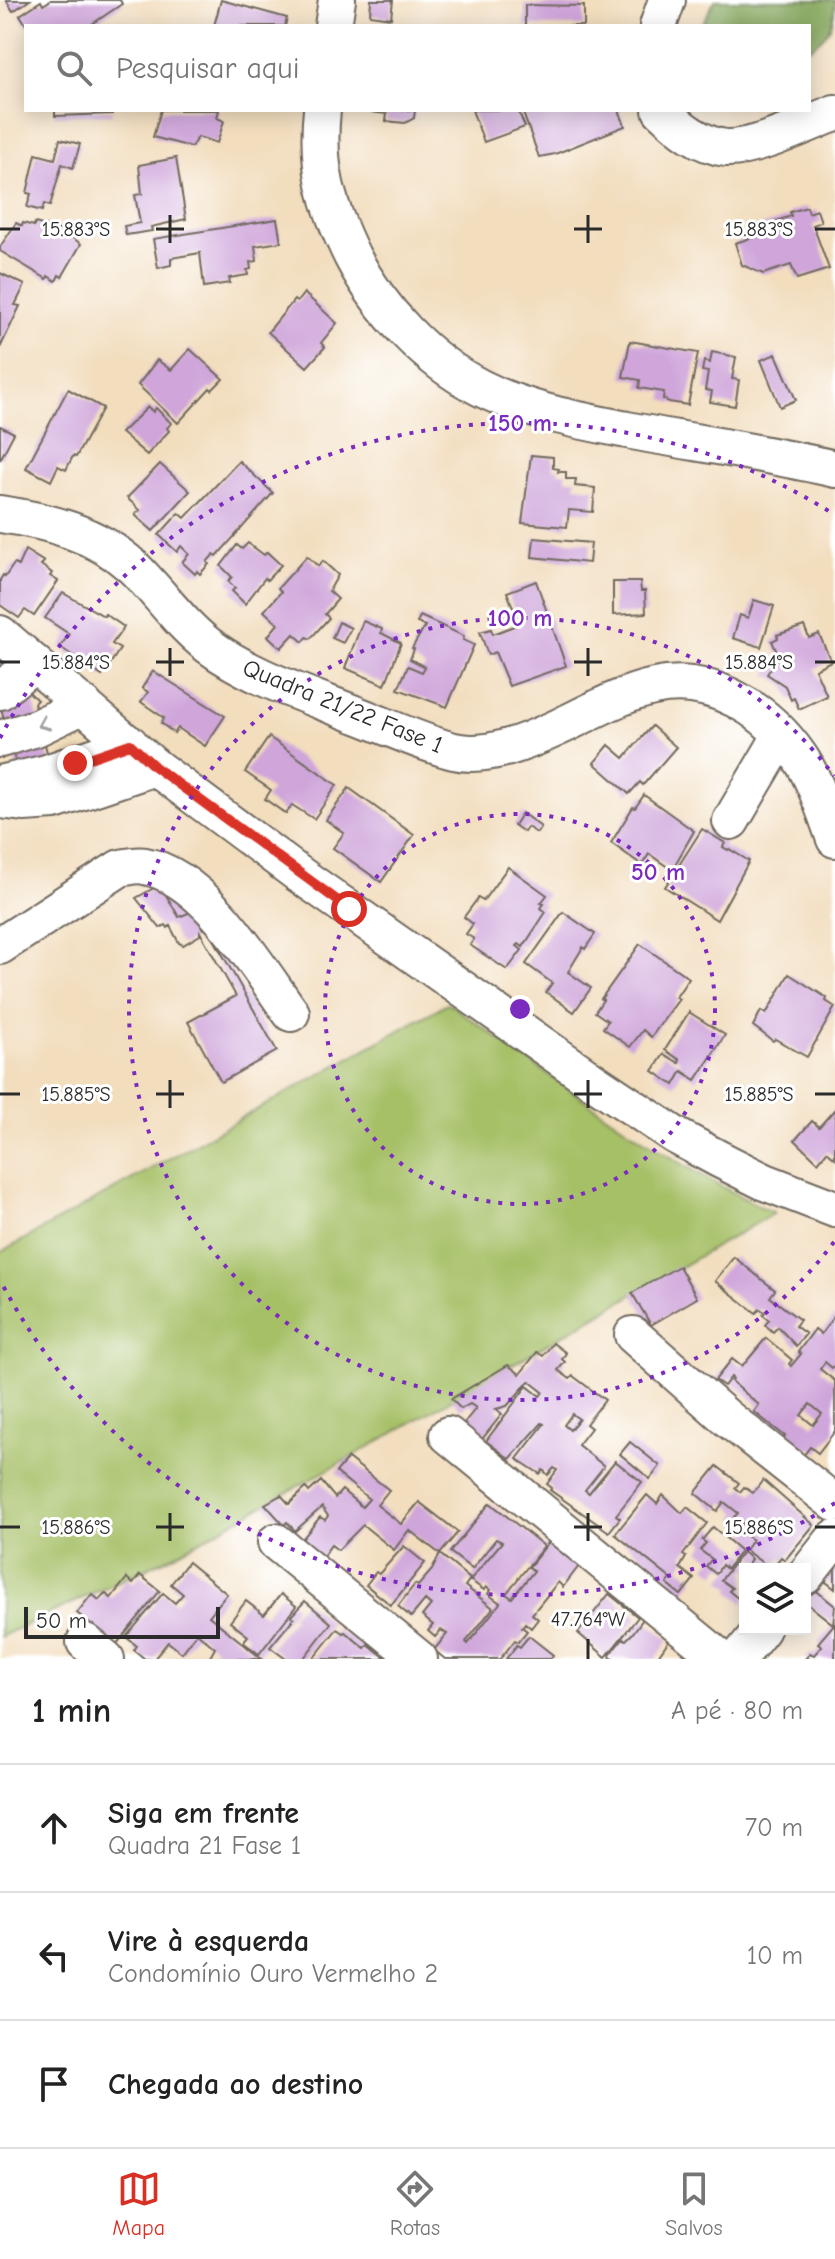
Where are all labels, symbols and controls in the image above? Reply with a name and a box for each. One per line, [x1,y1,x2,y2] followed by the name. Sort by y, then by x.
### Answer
[24,24,811,112] search box
[52,46,96,90] icon: search
[116,51,299,86] text: Pesquisar aqui
[42,218,110,241] text: 15.883°S
[725,218,793,241] text: 15.883°S
[488,409,552,437] text: 150 m
[488,604,552,632] text: 100 m
[42,651,110,674] text: 15.884°S
[725,651,793,674] text: 15.884°S
[239,653,447,759] street label: Quadra 21/22 Fase 1
[37,714,51,730] one-way arrow
[57,745,93,781] route end
[631,858,685,886] text: 50 m
[331,891,367,927] route start
[506,995,534,1023] centre of rings
[41,1083,111,1106] text: 15.885°S
[724,1083,794,1106] text: 15.885°S
[41,1516,111,1539] text: 15.886°S
[724,1516,794,1539] text: 15.886°S
[739,1563,811,1635] map controls
[739,1563,811,1635] button: layers
[24,1603,220,1639] scale bar
[36,1608,87,1634] text: 50 m
[551,1608,626,1631] text: 47.764°W
[32,1691,111,1731] text: 1 min
[671,1696,803,1726] text: A pé · 80 m
[108,1796,299,1831] text: Siga em frente
[32,1806,76,1850] icon: ahead
[745,1813,803,1843] text: 70 m
[108,1831,301,1861] text: Quadra 21 Fase 1
[108,1924,309,1959] text: Vire à esquerda
[32,1934,76,1978] icon: left
[747,1941,803,1971] text: 10 m
[108,1959,438,1989] text: Condomínio Ouro Vermelho 2
[32,2062,76,2106] icon: arrive
[108,2067,363,2102] text: Chegada ao destino
[112,2167,165,2241] tab: Mapa
[390,2167,440,2241] tab: Rotas
[665,2167,723,2241] tab: Salvos

